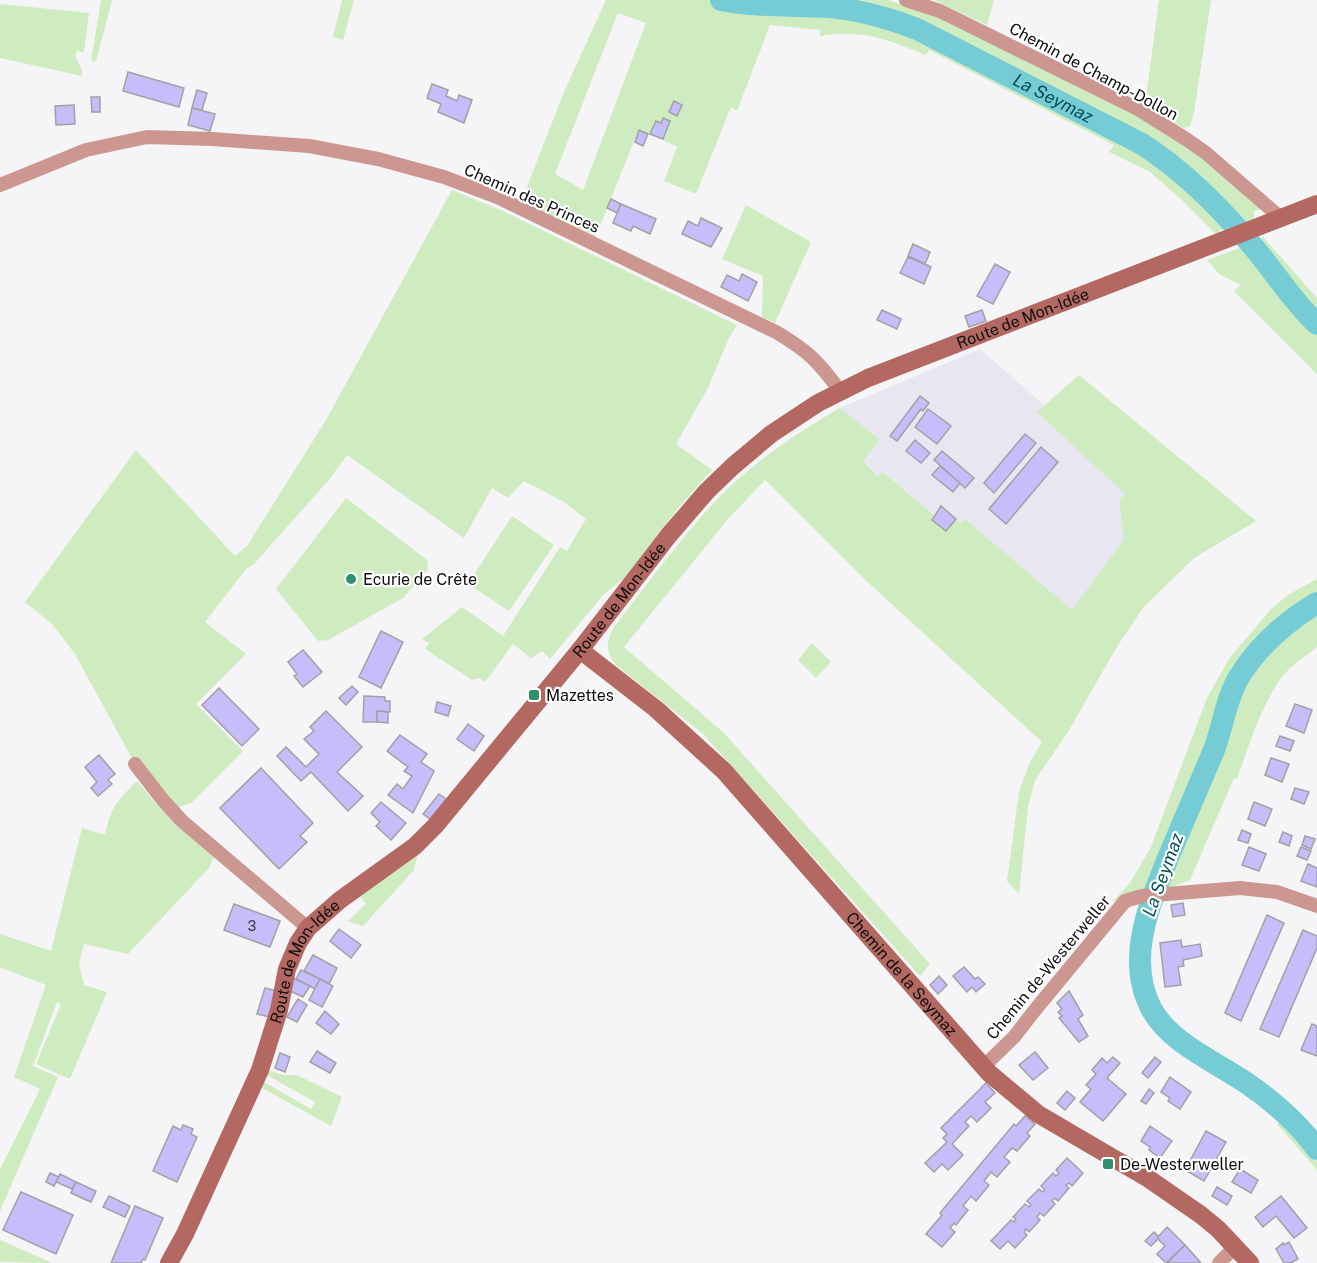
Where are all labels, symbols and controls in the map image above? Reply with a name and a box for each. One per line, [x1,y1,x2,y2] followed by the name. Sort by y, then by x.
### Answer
[1006,19,1181,124] street label: Chemin de Champ-Dollon
[1010,69,1097,128] water label: La Seymaz
[461,160,602,237] street label: Chemin des Princes
[954,284,1092,353] street label: Route de Mon-Idée
[569,539,670,662] street label: Route de Mon-Idée
[363,570,477,589] place label: Ecurie de Crête
[344,572,358,586] marker: Ecurie de Crête
[546,686,614,705] place label: Mazettes
[527,688,541,702] marker: Mazettes
[1138,830,1188,919] water label: La Seymaz
[982,891,1114,1043] street label: Chemin de-Westerweller
[266,896,344,1026] street label: Route de Mon-Idée
[842,908,961,1040] street label: Chemin de la Seymaz
[248,918,257,934] house number: 3
[1120,1155,1244,1174] place label: De-Westerweller
[1101,1157,1115,1171] marker: De-Westerweller

